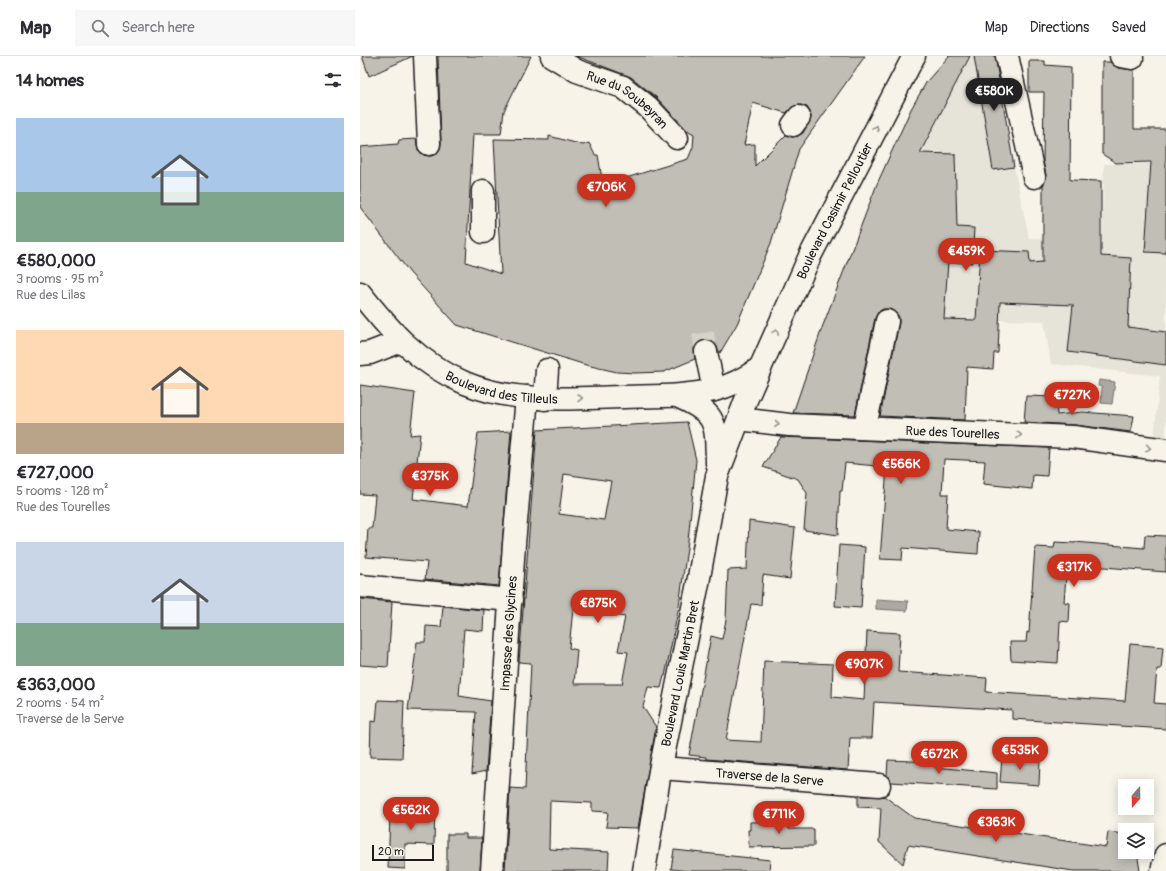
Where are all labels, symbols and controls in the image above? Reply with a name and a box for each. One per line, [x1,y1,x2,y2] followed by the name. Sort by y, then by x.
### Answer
[75,10,355,46] search box
[20,16,51,40] text: Map
[89,17,111,39] icon: search
[121,18,195,37] text: Search here
[985,19,1008,36] text: Map
[1030,19,1089,36] text: Directions
[1111,19,1146,36] text: Saved
[584,68,671,132] street label: Rue du Soubeyran
[322,69,344,91] icon: filters
[16,70,84,91] text: 14 homes
[966,78,1022,112] pin: €580K
[975,83,1013,99] text: €580K
[872,124,879,132] one-way arrow
[794,140,877,282] street label: Boulevard Casimir Pelloutier
[144,144,216,216] icon: home
[578,174,634,208] pin: €706K
[586,179,626,195] text: €706K
[938,238,994,272] pin: €459K
[947,243,985,259] text: €459K
[16,250,96,271] text: €580,000
[16,271,104,287] text: 3 rooms · 95 m²
[16,287,85,303] text: Rue des Lilas
[771,329,779,336] one-way arrow
[144,356,216,428] icon: home
[442,368,558,408] street label: Boulevard des Tilleuls
[1044,382,1100,416] pin: €727K
[1053,387,1091,403] text: €727K
[577,394,583,402] one-way arrow
[774,419,780,428] one-way arrow
[905,423,1000,443] street label: Rue des Tourelles
[1016,431,1022,440] one-way arrow
[1145,443,1151,452] one-way arrow
[873,451,929,485] pin: €566K
[882,456,920,472] text: €566K
[16,462,94,483] text: €727,000
[402,463,458,497] pin: €375K
[411,468,449,484] text: €375K
[16,483,109,499] text: 5 rooms · 128 m²
[16,499,110,515] text: Rue des Tourelles
[1046,554,1102,588] pin: €317K
[1056,559,1092,575] text: €317K
[144,568,216,640] icon: home
[497,575,521,692] street label: Impasse des Glycines
[570,590,626,624] pin: €875K
[580,595,616,611] text: €875K
[658,598,703,748] street label: Boulevard Louis Martin Bret
[836,651,892,685] pin: €907K
[845,656,883,672] text: €907K
[16,674,95,695] text: €363,000
[16,695,104,711] text: 2 rooms · 54 m²
[16,711,124,727] text: Traverse de la Serve
[992,737,1048,771] pin: €535K
[911,741,967,775] pin: €672K
[1001,742,1039,758] text: €535K
[920,746,958,762] text: €672K
[715,765,825,790] street label: Traverse de la Serve
[1118,779,1154,815] north arrow
[1118,779,1154,859] map controls
[383,797,439,831] pin: €562K
[751,801,807,835] pin: €711K
[392,802,430,818] text: €562K
[762,806,796,822] text: €711K
[968,809,1024,843] pin: €363K
[977,814,1015,830] text: €363K
[1118,823,1154,859] button: layers
[372,843,434,862] scale bar
[378,845,404,858] text: 20 m

